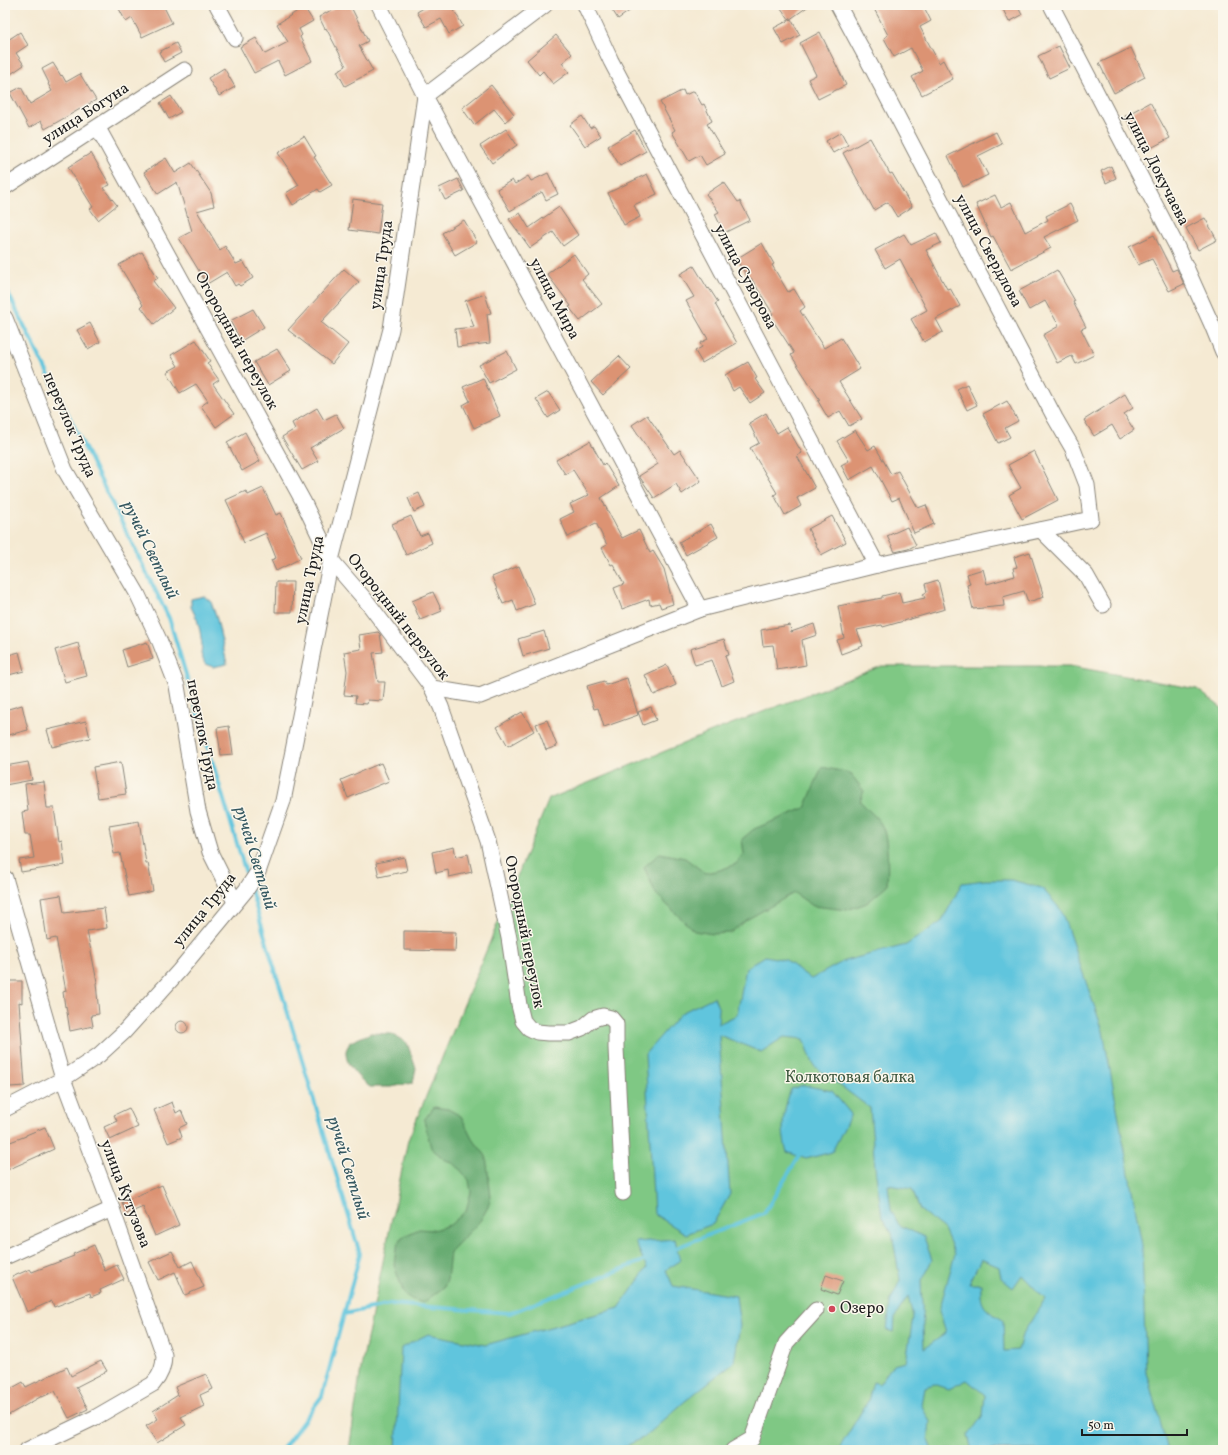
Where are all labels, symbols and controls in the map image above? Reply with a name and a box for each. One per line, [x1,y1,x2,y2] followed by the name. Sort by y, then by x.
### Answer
[38,78,134,150] street label: улица Богуна
[1118,108,1194,230] street label: улица Докучаева
[949,190,1027,312] street label: улица Свердлова
[365,219,399,311] street label: улица Труда
[708,220,782,334] street label: улица Суворова
[523,254,585,344] street label: улица Мира
[189,268,283,415] street label: Огородный переулок
[37,369,101,481] street label: переулок Труда
[116,497,184,603] water label: ручей Светлый
[290,534,330,626] street label: улица Труда
[342,549,455,685] street label: Огородный переулок
[180,677,224,793] street label: переулок Труда
[228,803,282,913] water label: ручей Светлый
[498,854,550,1011] street label: Огородный переулок
[168,868,242,952] street label: улица Труда
[785,1067,915,1089] park label: Колкотовая балка
[321,1113,375,1223] water label: ручей Светлый
[94,1137,156,1251] street label: улица Кутузова
[840,1298,884,1320] place label: Озеро
[827,1304,837,1314] marker: Озеро
[1082,1411,1187,1437] scale bar
[1088,1418,1114,1434] text: 50 m

